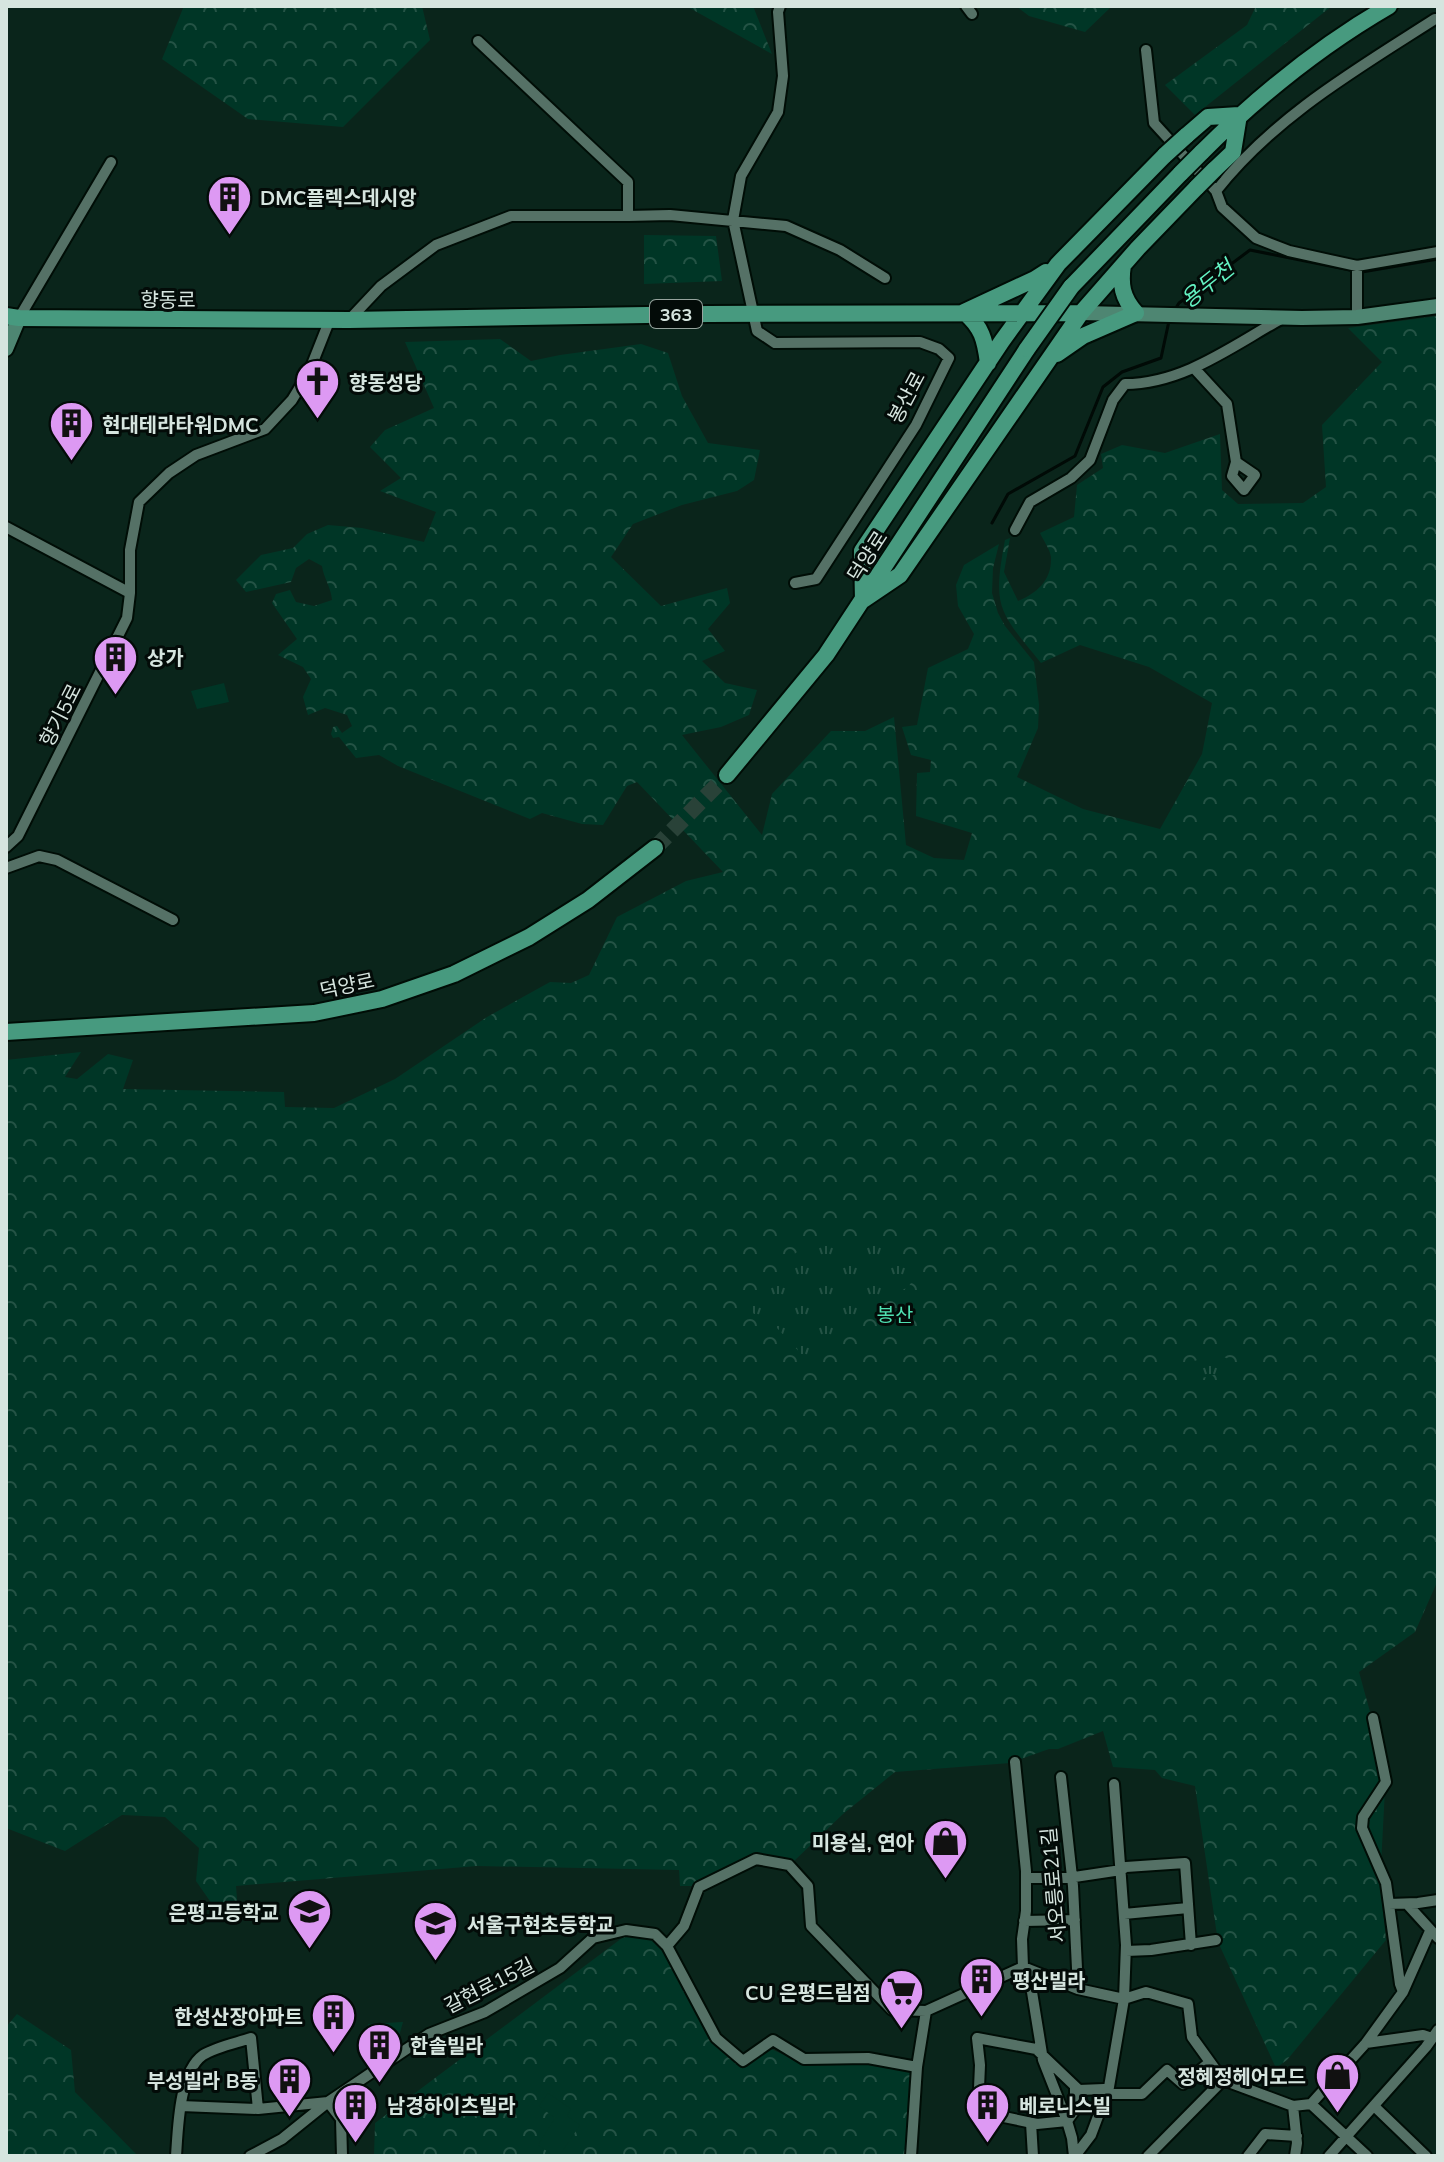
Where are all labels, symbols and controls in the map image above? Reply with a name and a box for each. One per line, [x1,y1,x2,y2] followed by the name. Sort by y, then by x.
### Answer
[205,173,253,236] building icon: DMC플렉스데시앙
[260,185,417,210] place label: DMC플렉스데시앙
[1175,252,1242,314] water label: 용두천
[140,287,196,312] street label: 향동로
[650,300,702,328] road number: 363
[294,358,342,421] church icon: 향동성당
[882,367,930,427] street label: 봉산로
[349,370,423,395] place label: 향동성당
[47,400,95,463] building icon: 현대테라타워DMC
[102,412,259,437] place label: 현대테라타워DMC
[841,526,893,586] street label: 덕양로
[92,633,140,696] building icon: 상가
[147,645,184,670] place label: 상가
[34,679,86,751] street label: 향기5로
[317,967,377,1003] street label: 덕양로
[877,1302,913,1327] park label: 봉산
[921,1818,969,1881] shop icon: 미용실, 연아
[1035,1826,1071,1944] street label: 서오릉로21길
[812,1830,915,1855] place label: 미용실, 연아
[286,1888,334,1951] school or university icon: 은평고등학교
[169,1900,279,1925] place label: 은평고등학교
[412,1900,460,1963] school or university icon: 서울구현초등학교
[467,1912,614,1937] place label: 서울구현초등학교
[440,1952,538,2018] street label: 갈현로15길
[957,1956,1005,2019] building icon: 평산빌라
[878,1968,926,2031] supermarket icon: CU 은평드림점
[1012,1968,1086,1993] place label: 평산빌라
[745,1980,871,2005] place label: CU 은평드림점
[310,1992,358,2055] building icon: 한성산장아파트
[174,2004,303,2029] place label: 한성산장아파트
[355,2021,403,2084] building icon: 한솔빌라
[410,2033,484,2058] place label: 한솔빌라
[1313,2052,1361,2115] shop icon: 정혜정헤어모드
[265,2056,313,2119] building icon: 부성빌라 B동
[1177,2064,1306,2089] place label: 정혜정헤어모드
[147,2068,258,2093] place label: 부성빌라 B동
[332,2081,380,2144] building icon: 남경하이츠빌라
[964,2081,1012,2144] building icon: 베로니스빌
[387,2093,516,2118] place label: 남경하이츠빌라
[1019,2093,1111,2118] place label: 베로니스빌

